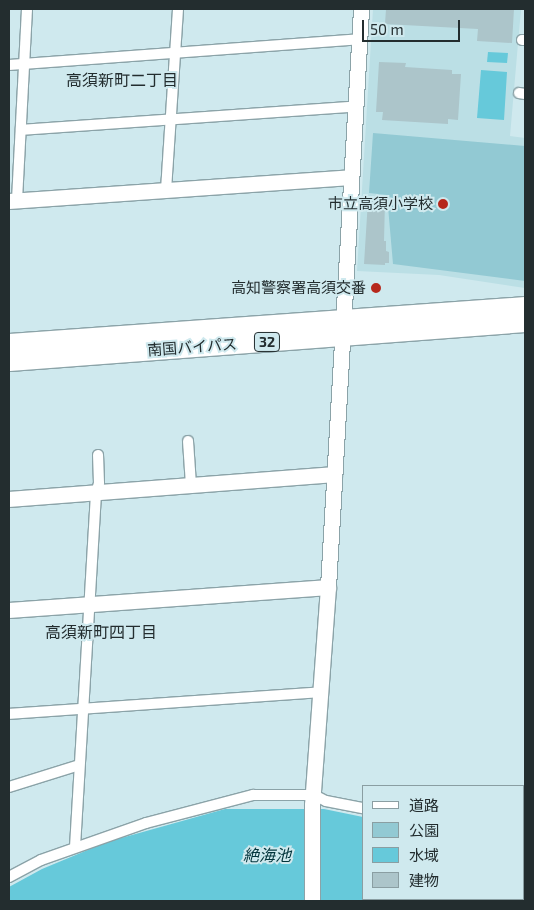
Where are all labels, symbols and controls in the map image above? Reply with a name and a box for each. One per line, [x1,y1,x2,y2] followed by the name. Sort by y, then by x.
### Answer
[364,10,462,42] scale bar
[370,20,404,38] text: 50 m
[66,70,178,90] district label: 高須新町二丁目
[328,195,433,213] place label: 市立高須小学校
[437,198,449,210] marker: 市立高須小学校
[231,279,366,297] place label: 高知警察署高須交番
[370,282,382,294] marker: 高知警察署高須交番
[253,331,281,354] road number: 32
[146,335,238,359] street label: 南国バイパス
[45,622,157,642] district label: 高須新町四丁目
[362,785,524,900] legend
[409,796,439,814] text: 道路
[409,821,439,839] text: 公園
[243,845,291,865] water label: 絶海池
[409,846,439,864] text: 水域
[409,871,439,889] text: 建物

